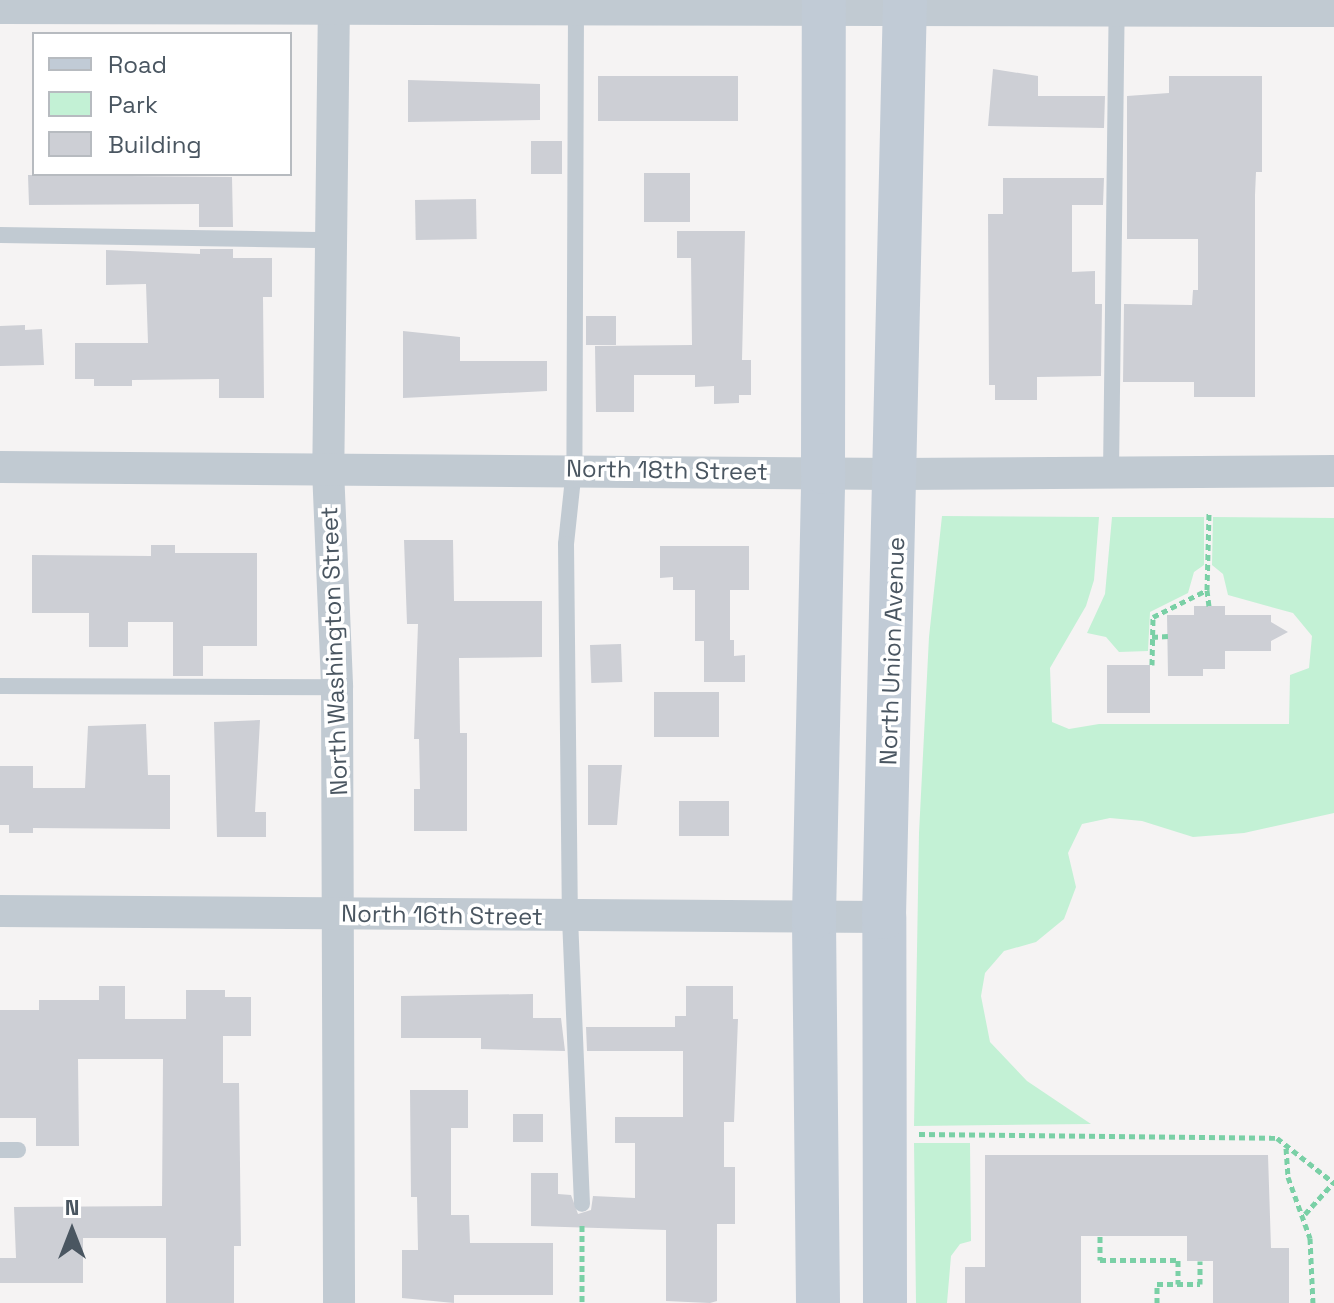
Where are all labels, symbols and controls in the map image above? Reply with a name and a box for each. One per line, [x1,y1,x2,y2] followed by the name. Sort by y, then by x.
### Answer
[32,32,292,176] legend
[108,49,167,80] text: Road
[108,89,158,120] text: Park
[108,129,202,160] text: Building
[566,454,768,486] street label: North 18th Street
[315,506,353,796] street label: North Washington Street
[874,536,910,766] street label: North Union Avenue
[341,899,543,931] street label: North 16th Street
[32,1191,112,1271] north arrow
[65,1193,79,1221] text: N

